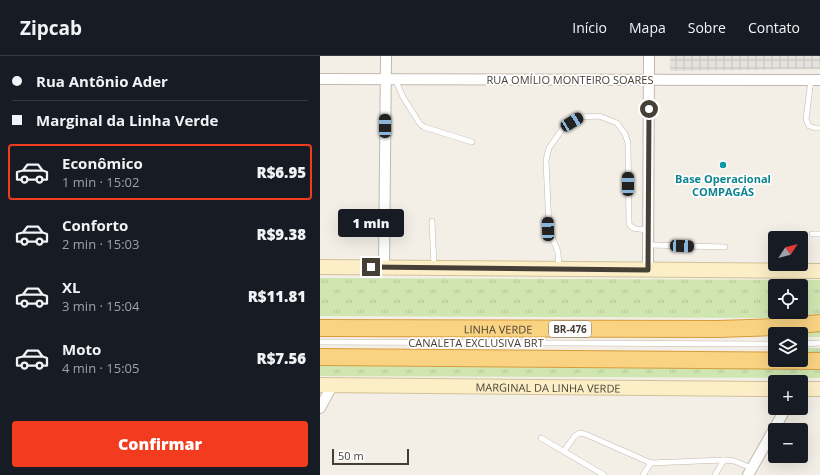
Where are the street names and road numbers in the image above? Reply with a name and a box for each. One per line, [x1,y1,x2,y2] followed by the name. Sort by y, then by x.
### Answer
[486,72,654,87] street label: RUA OMÍLIO MONTEIRO SOARES
[464,321,532,336] street label: LINHA VERDE
[549,321,591,337] road number: BR-476
[408,335,544,350] street label: CANALETA EXCLUSIVA BRT
[475,379,621,395] street label: MARGINAL DA LINHA VERDE

